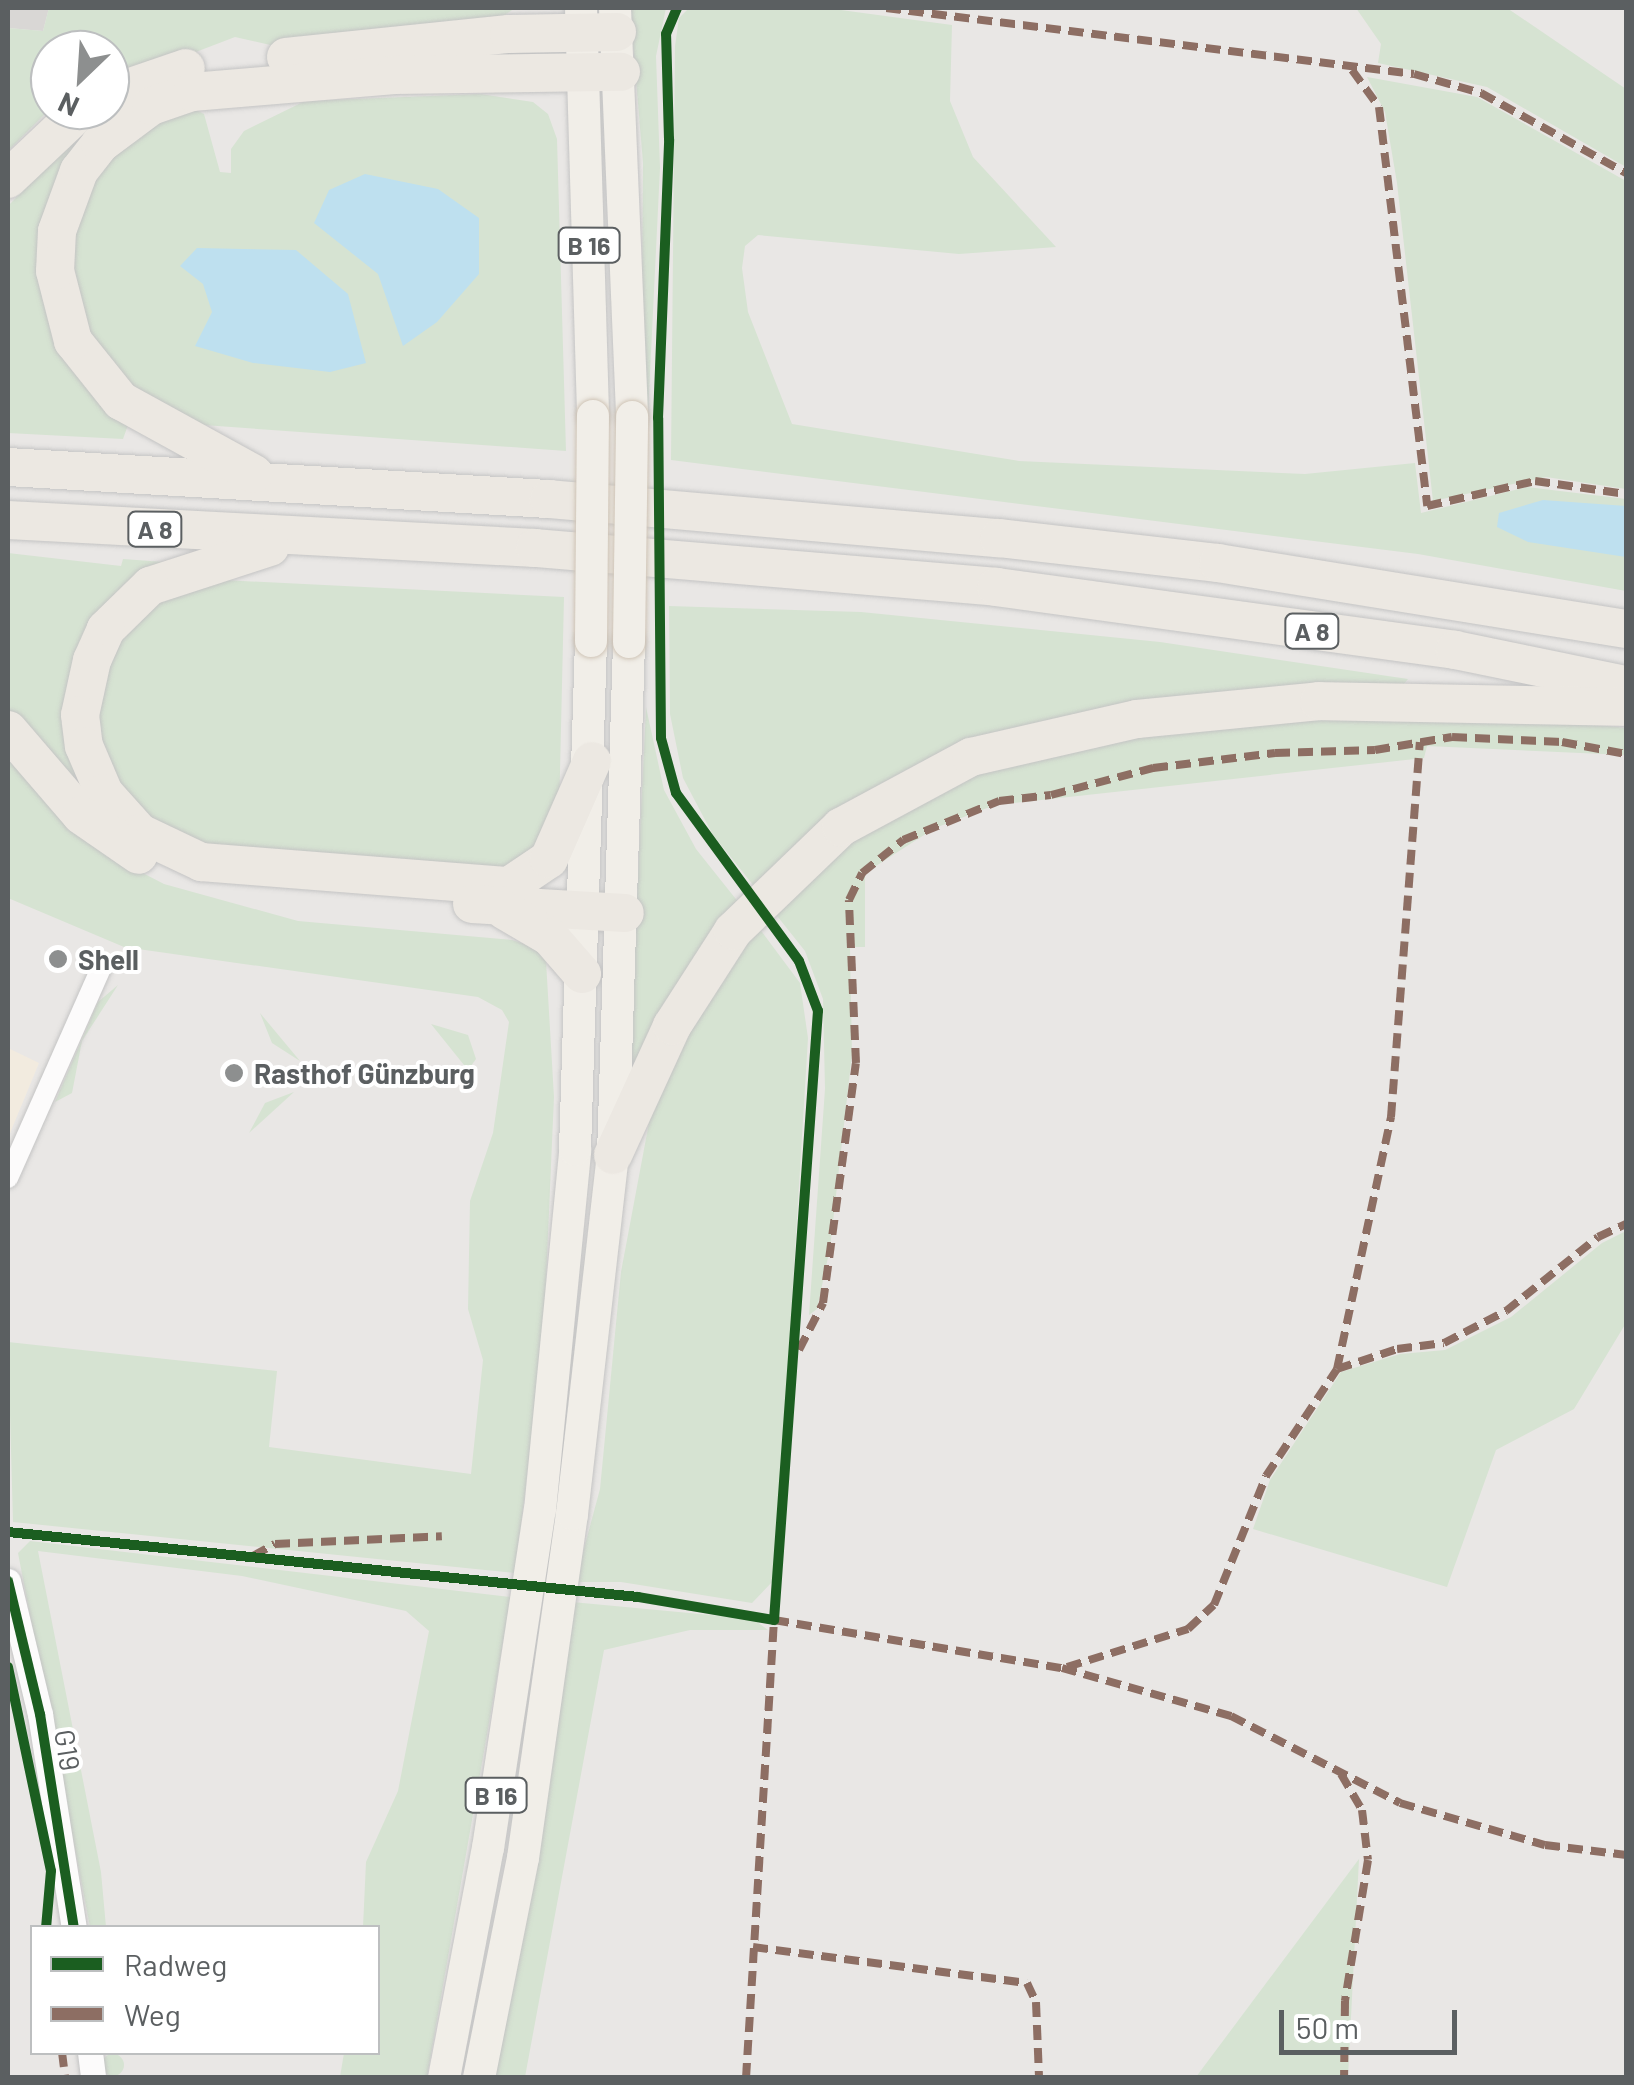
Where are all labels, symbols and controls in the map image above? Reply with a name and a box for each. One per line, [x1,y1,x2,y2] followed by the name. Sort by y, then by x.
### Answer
[30,30,130,130] north arrow
[53,86,84,125] text: N
[556,225,622,265] road number: B 16
[125,509,185,549] road number: A 8
[1282,611,1342,651] road number: A 8
[78,942,139,976] place label: Shell
[47,948,69,970] marker: Shell
[254,1056,475,1090] place label: Rasthof Günzburg
[223,1062,245,1084] marker: Rasthof Günzburg
[48,1727,88,1773] street label: G19
[464,1775,528,1815] road number: B 16
[30,1925,380,2055] legend
[124,1946,227,1982] text: Radweg
[1284,1990,1462,2052] scale bar
[124,1996,181,2032] text: Weg
[1296,2009,1359,2045] text: 50 m

